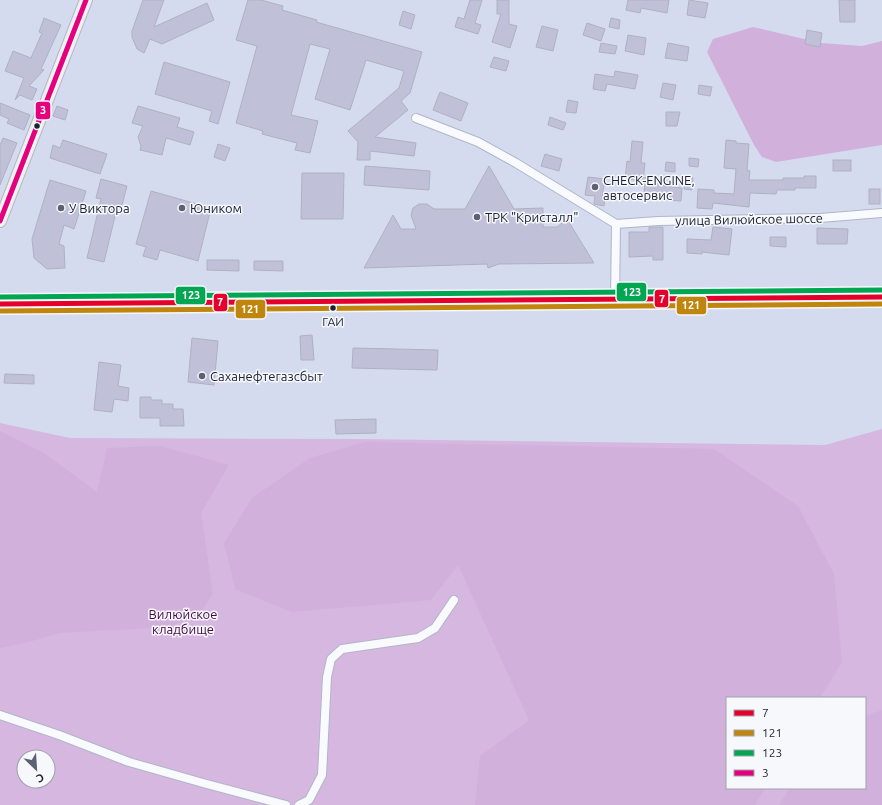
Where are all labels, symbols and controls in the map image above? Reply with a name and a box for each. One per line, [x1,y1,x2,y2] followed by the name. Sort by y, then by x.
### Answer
[35,101,51,120] line badge: 3
[40,104,46,116] text: 3
[32,121,42,131] unlabelled marker
[603,173,695,202] place label: CHECK-ENGINE, автосервис
[590,182,600,192] marker: CHECK-ENGINE, автосервис
[69,201,130,215] place label: У Виктора
[190,201,242,215] place label: Юником
[56,203,66,213] marker: У Виктора
[177,203,187,213] marker: Юником
[485,210,578,224] place label: ТРК "Кристалл"
[675,211,823,227] street label: улица Вилюйское шоссе
[472,212,482,222] marker: ТРК "Кристалл"
[616,282,647,302] line badge: 123
[175,286,206,305] line badge: 123
[623,286,641,298] text: 123
[182,289,200,301] text: 123
[654,289,669,308] line badge: 7
[213,293,228,312] line badge: 7
[659,293,665,305] text: 7
[217,296,223,308] text: 7
[676,296,707,315] line badge: 121
[235,299,266,319] line badge: 121
[682,299,700,311] text: 121
[241,303,259,315] text: 121
[328,303,338,313] marker: ГАИ
[322,315,344,328] place label: ГАИ
[210,369,323,383] place label: Саханефтегазсбыт
[197,371,207,381] marker: Саханефтегазсбыт
[149,607,217,636] park label: Вилюйское кладбище
[726,697,866,789] legend
[762,706,769,719] text: 7
[762,726,782,739] text: 121
[762,746,782,759] text: 123
[16,749,56,789] north arrow
[762,766,769,779] text: 3
[35,771,46,785] text: С

